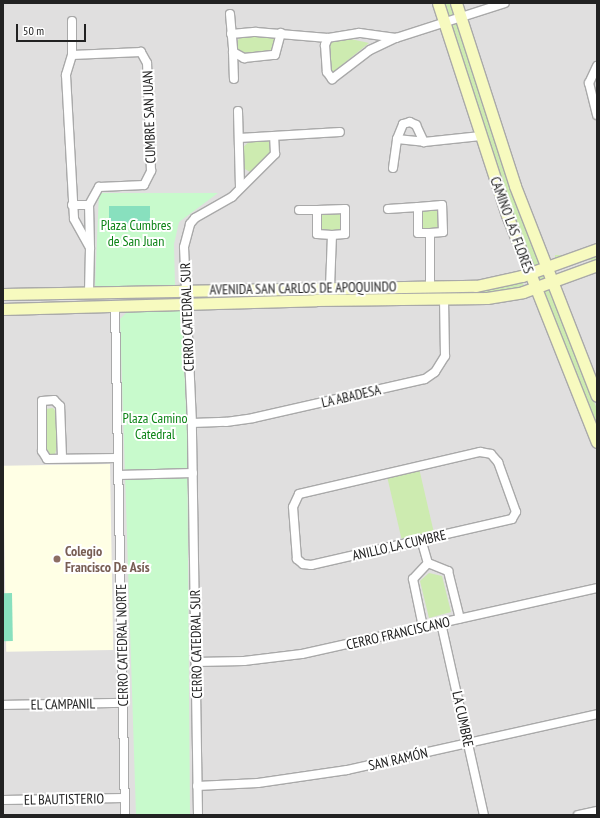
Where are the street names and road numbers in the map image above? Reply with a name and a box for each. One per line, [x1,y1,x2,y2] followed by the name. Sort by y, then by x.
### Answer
[139,70,159,164] street label: CUMBRE SAN JUAN
[487,174,537,276] street label: CAMINO LAS FLORES
[177,262,197,372] street label: CERRO CATEDRAL SUR
[209,278,397,298] street label: AVENIDA SAN CARLOS DE APOQUINDO
[319,381,383,411] street label: LA ABADESA
[350,526,448,564] street label: ANILLO LA CUMBRE
[113,583,131,707] street label: CERRO CATEDRAL NORTE
[187,589,205,699] street label: CERRO CATEDRAL SUR
[344,613,452,653] street label: CERRO FRANCISCANO
[449,689,477,749] street label: LA CUMBRE
[30,695,96,713] street label: EL CAMPANIL
[367,744,429,774] street label: SAN RAMÓN
[23,790,105,808] street label: EL BAUTISTERIO

